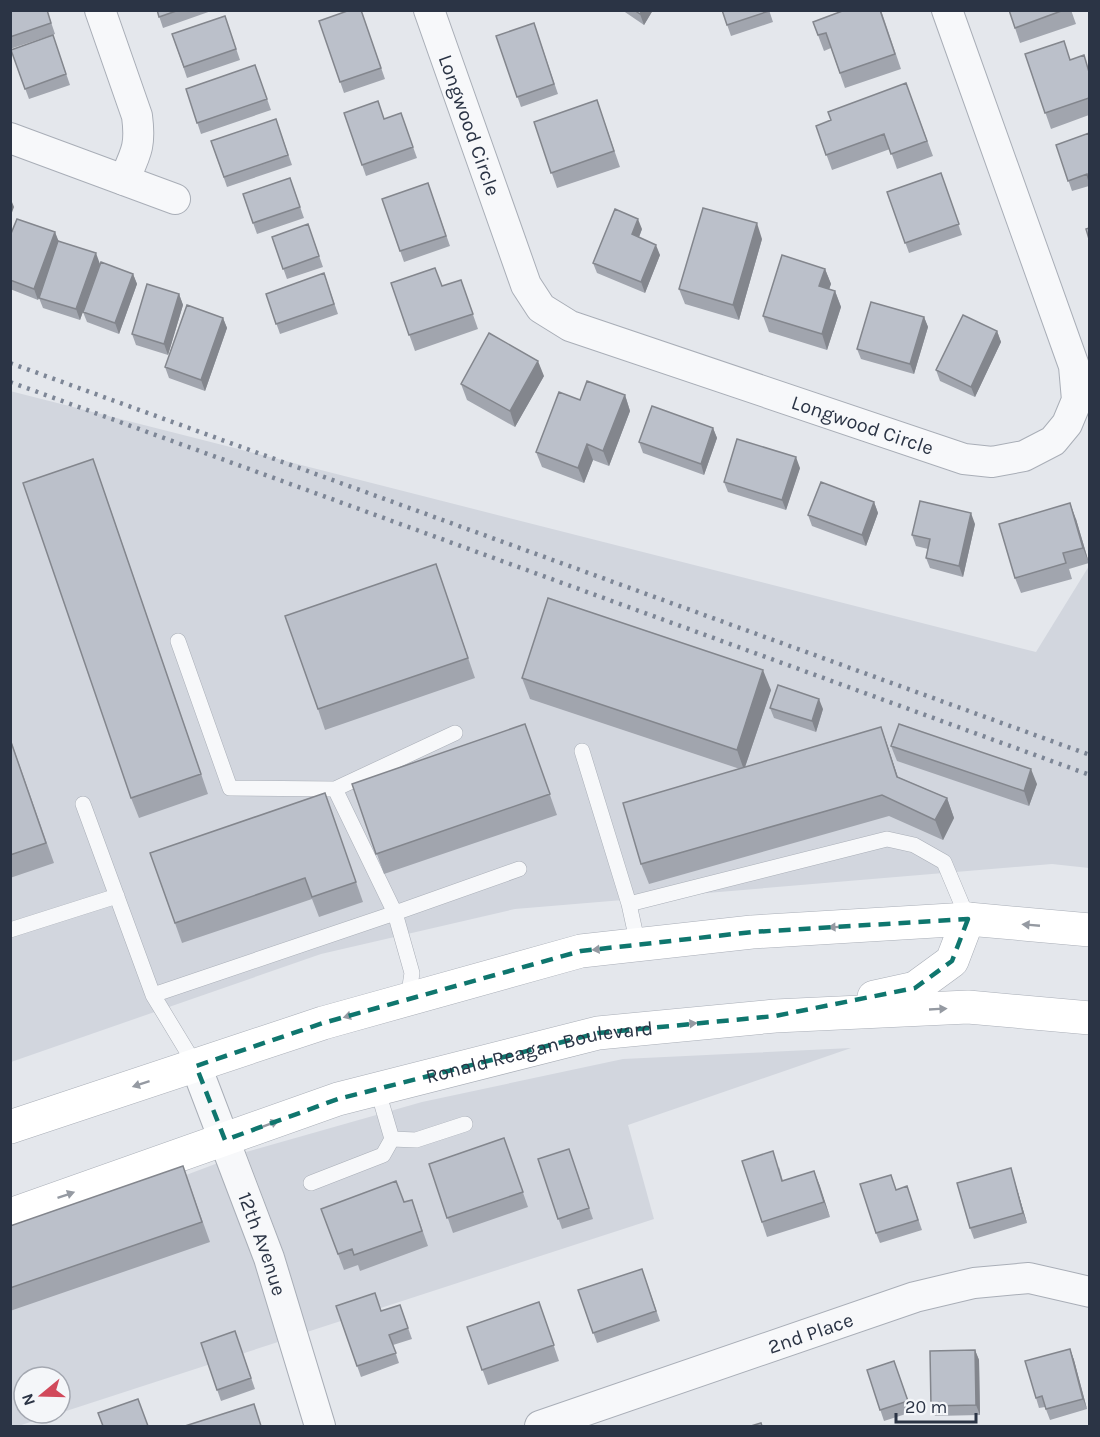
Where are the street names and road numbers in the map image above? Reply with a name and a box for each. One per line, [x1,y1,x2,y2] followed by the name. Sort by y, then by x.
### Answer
[434,51,505,199] street label: Longwood Circle
[789,390,937,459] street label: Longwood Circle
[423,1016,654,1088] street label: Ronald Reagan Boulevard
[234,1189,291,1298] street label: 12th Avenue
[765,1308,856,1358] street label: 2nd Place

